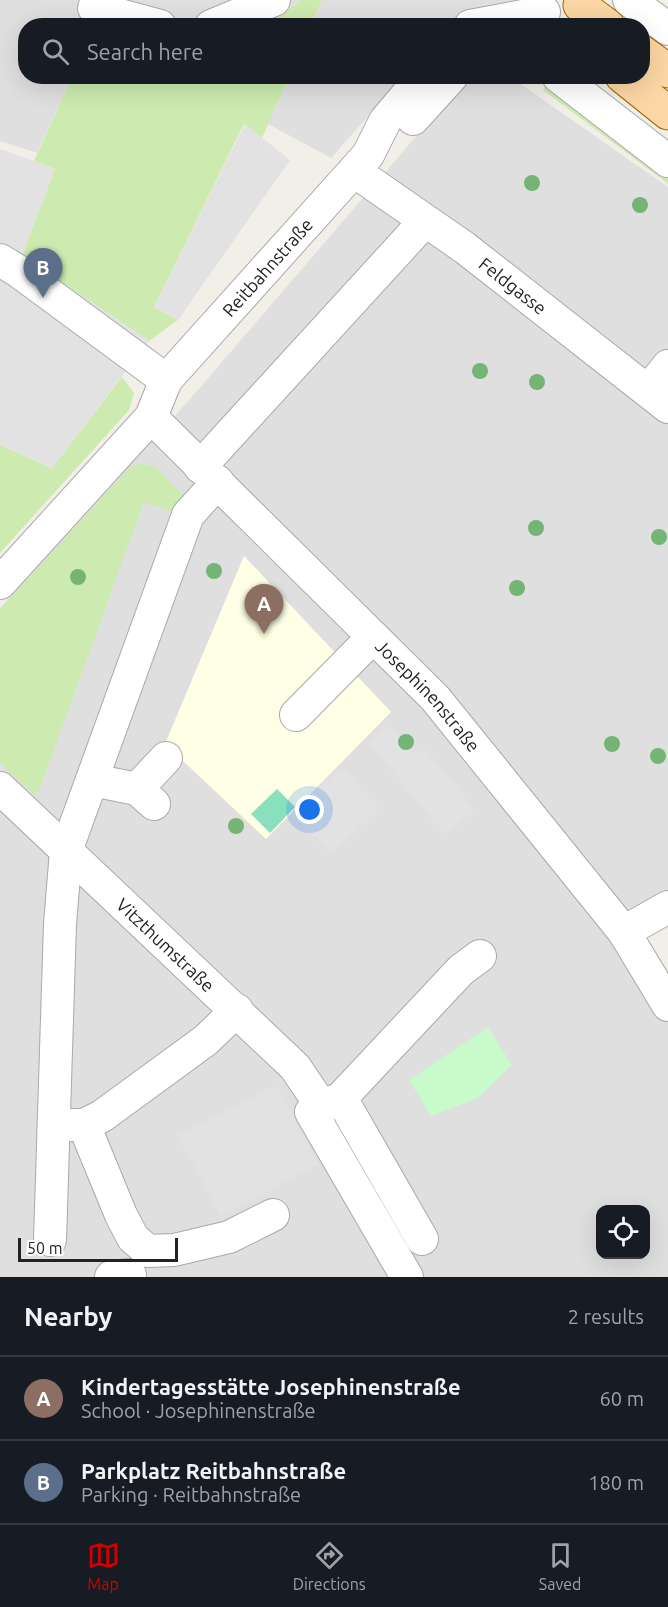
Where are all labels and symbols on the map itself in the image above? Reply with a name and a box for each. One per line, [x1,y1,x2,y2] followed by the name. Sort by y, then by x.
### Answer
[218,214,316,320] street label: Reitbahnstraße
[24,248,63,298] pin: B
[475,253,551,318] street label: Feldgasse
[244,584,284,634] pin: A
[372,635,484,755] street label: Josephinenstraße
[295,795,324,824] your location
[113,894,219,995] street label: Vitzthumstraße
[18,1235,178,1262] scale bar

